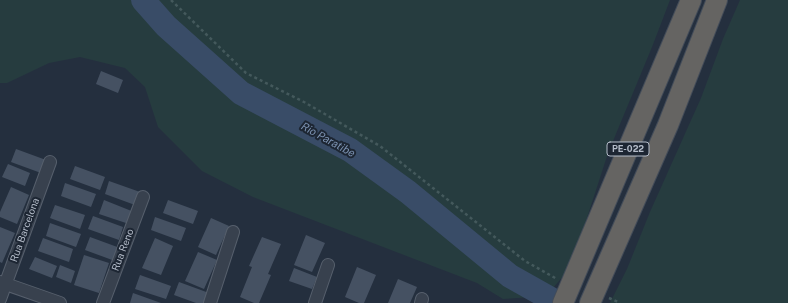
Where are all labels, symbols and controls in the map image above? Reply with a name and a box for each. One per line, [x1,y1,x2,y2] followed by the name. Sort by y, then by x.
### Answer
[299,120,357,160] water label: Rio Paratibe
[607,142,649,156] road number: PE-022
[8,196,42,264] street label: Rua Barcelona
[109,227,137,273] street label: Rua Reno

